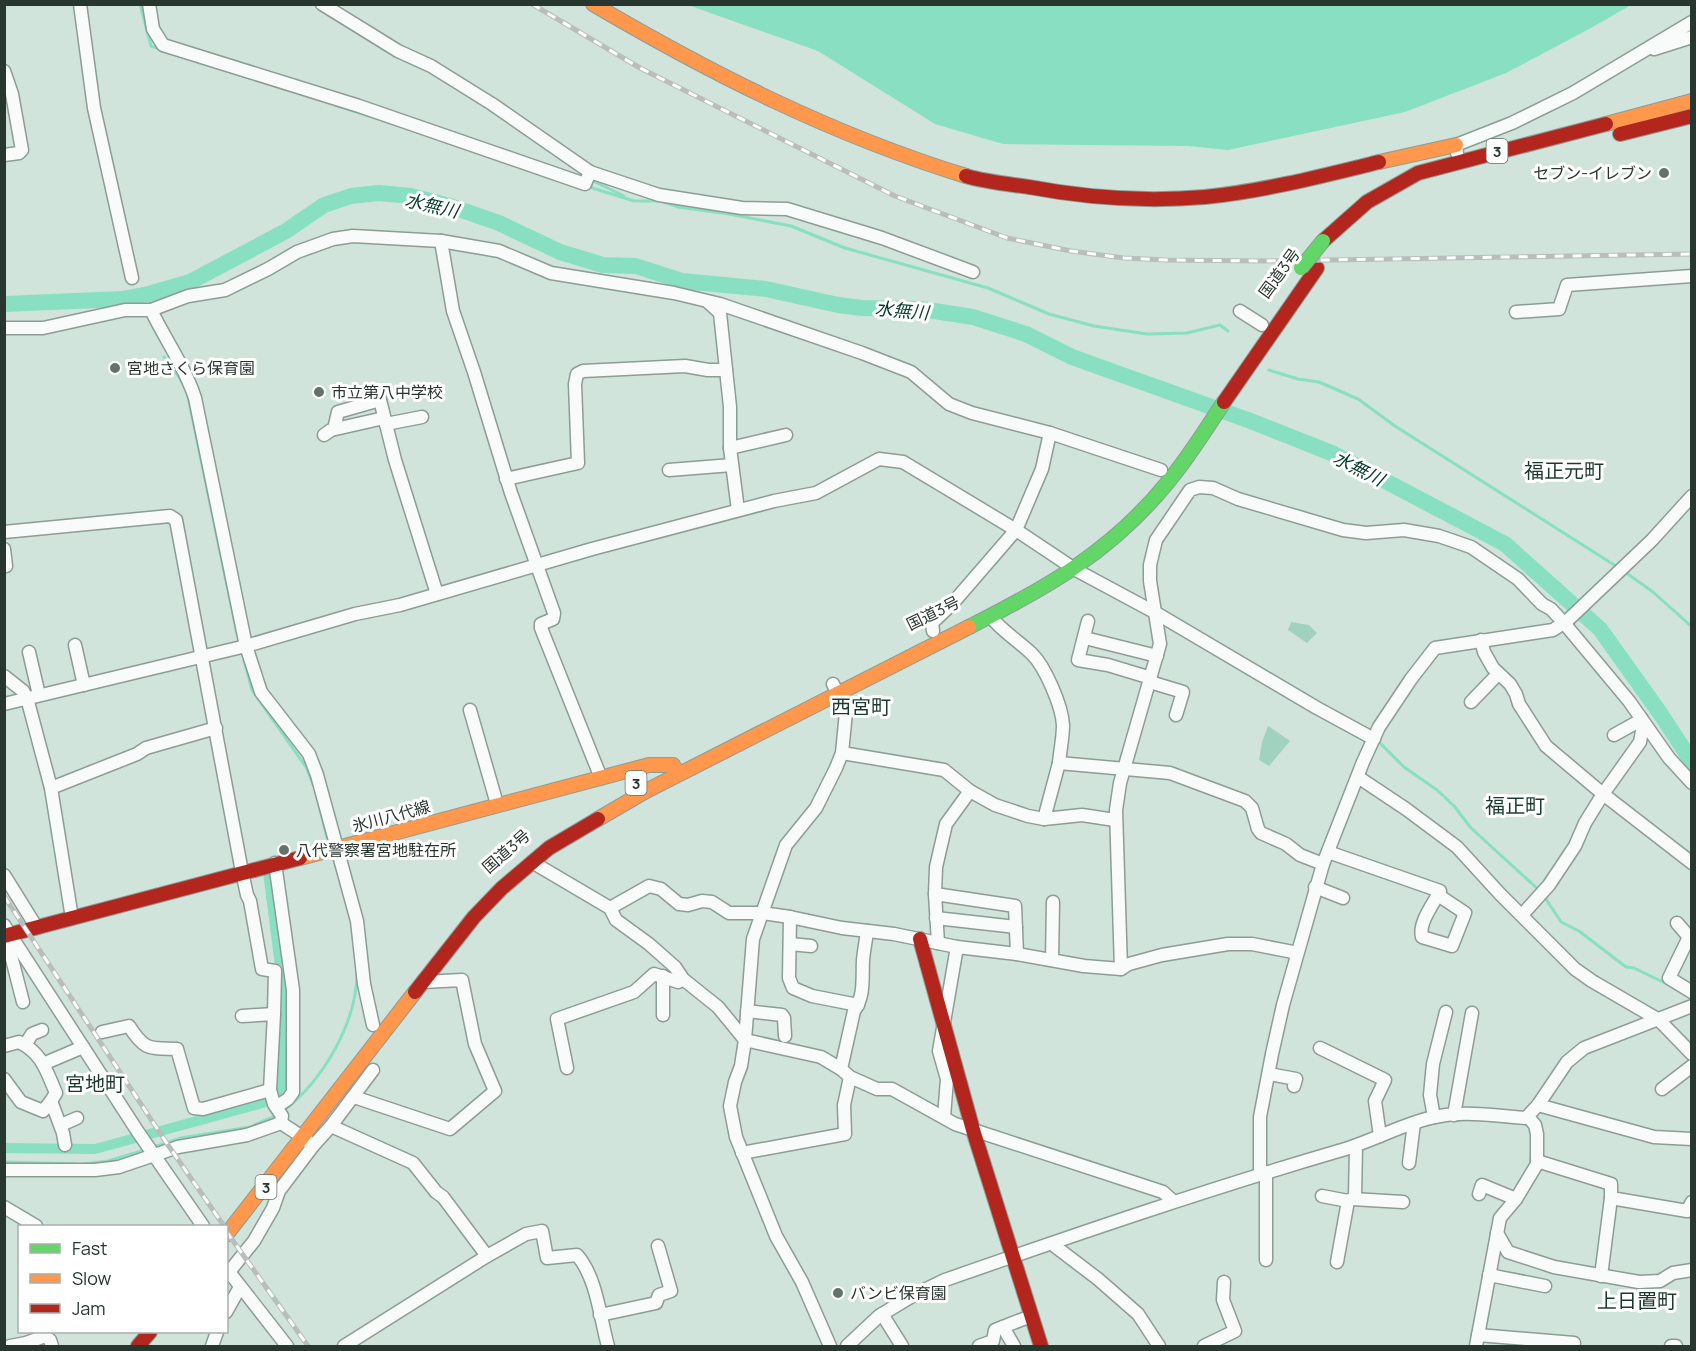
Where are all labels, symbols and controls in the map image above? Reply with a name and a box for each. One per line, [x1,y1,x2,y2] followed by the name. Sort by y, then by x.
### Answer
[1486,139,1508,163] road number: 3
[1533,162,1652,184] place label: セブン-イレブン
[1657,166,1671,180] marker: セブン-イレブン
[403,187,463,223] water label: 水無川
[1253,244,1305,302] street label: 国道3号
[874,296,932,324] water label: 水無川
[127,357,255,379] place label: 宮地さくら保育園
[108,361,122,375] marker: 宮地さくら保育園
[331,381,443,403] place label: 市立第八中学校
[312,385,326,399] marker: 市立第八中学校
[1329,445,1390,492] water label: 水無川
[1524,457,1604,484] district label: 福正元町
[903,591,963,635] street label: 国道3号
[831,693,891,720] district label: 西宮町
[626,771,646,795] road number: 3
[1485,792,1545,819] district label: 福正町
[350,795,432,837] street label: 氷川八代線
[477,824,535,878] street label: 国道3号
[296,839,456,861] place label: 八代警察署宮地駐在所
[277,843,291,857] marker: 八代警察署宮地駐在所
[65,1070,125,1097] district label: 宮地町
[256,1175,276,1199] road number: 3
[18,1225,228,1333] legend
[72,1236,107,1260] text: Fast
[72,1266,112,1290] text: Slow
[850,1282,947,1304] place label: バンビ保育園
[831,1286,845,1300] marker: バンビ保育園
[1597,1287,1677,1314] district label: 上日置町
[72,1296,106,1320] text: Jam

